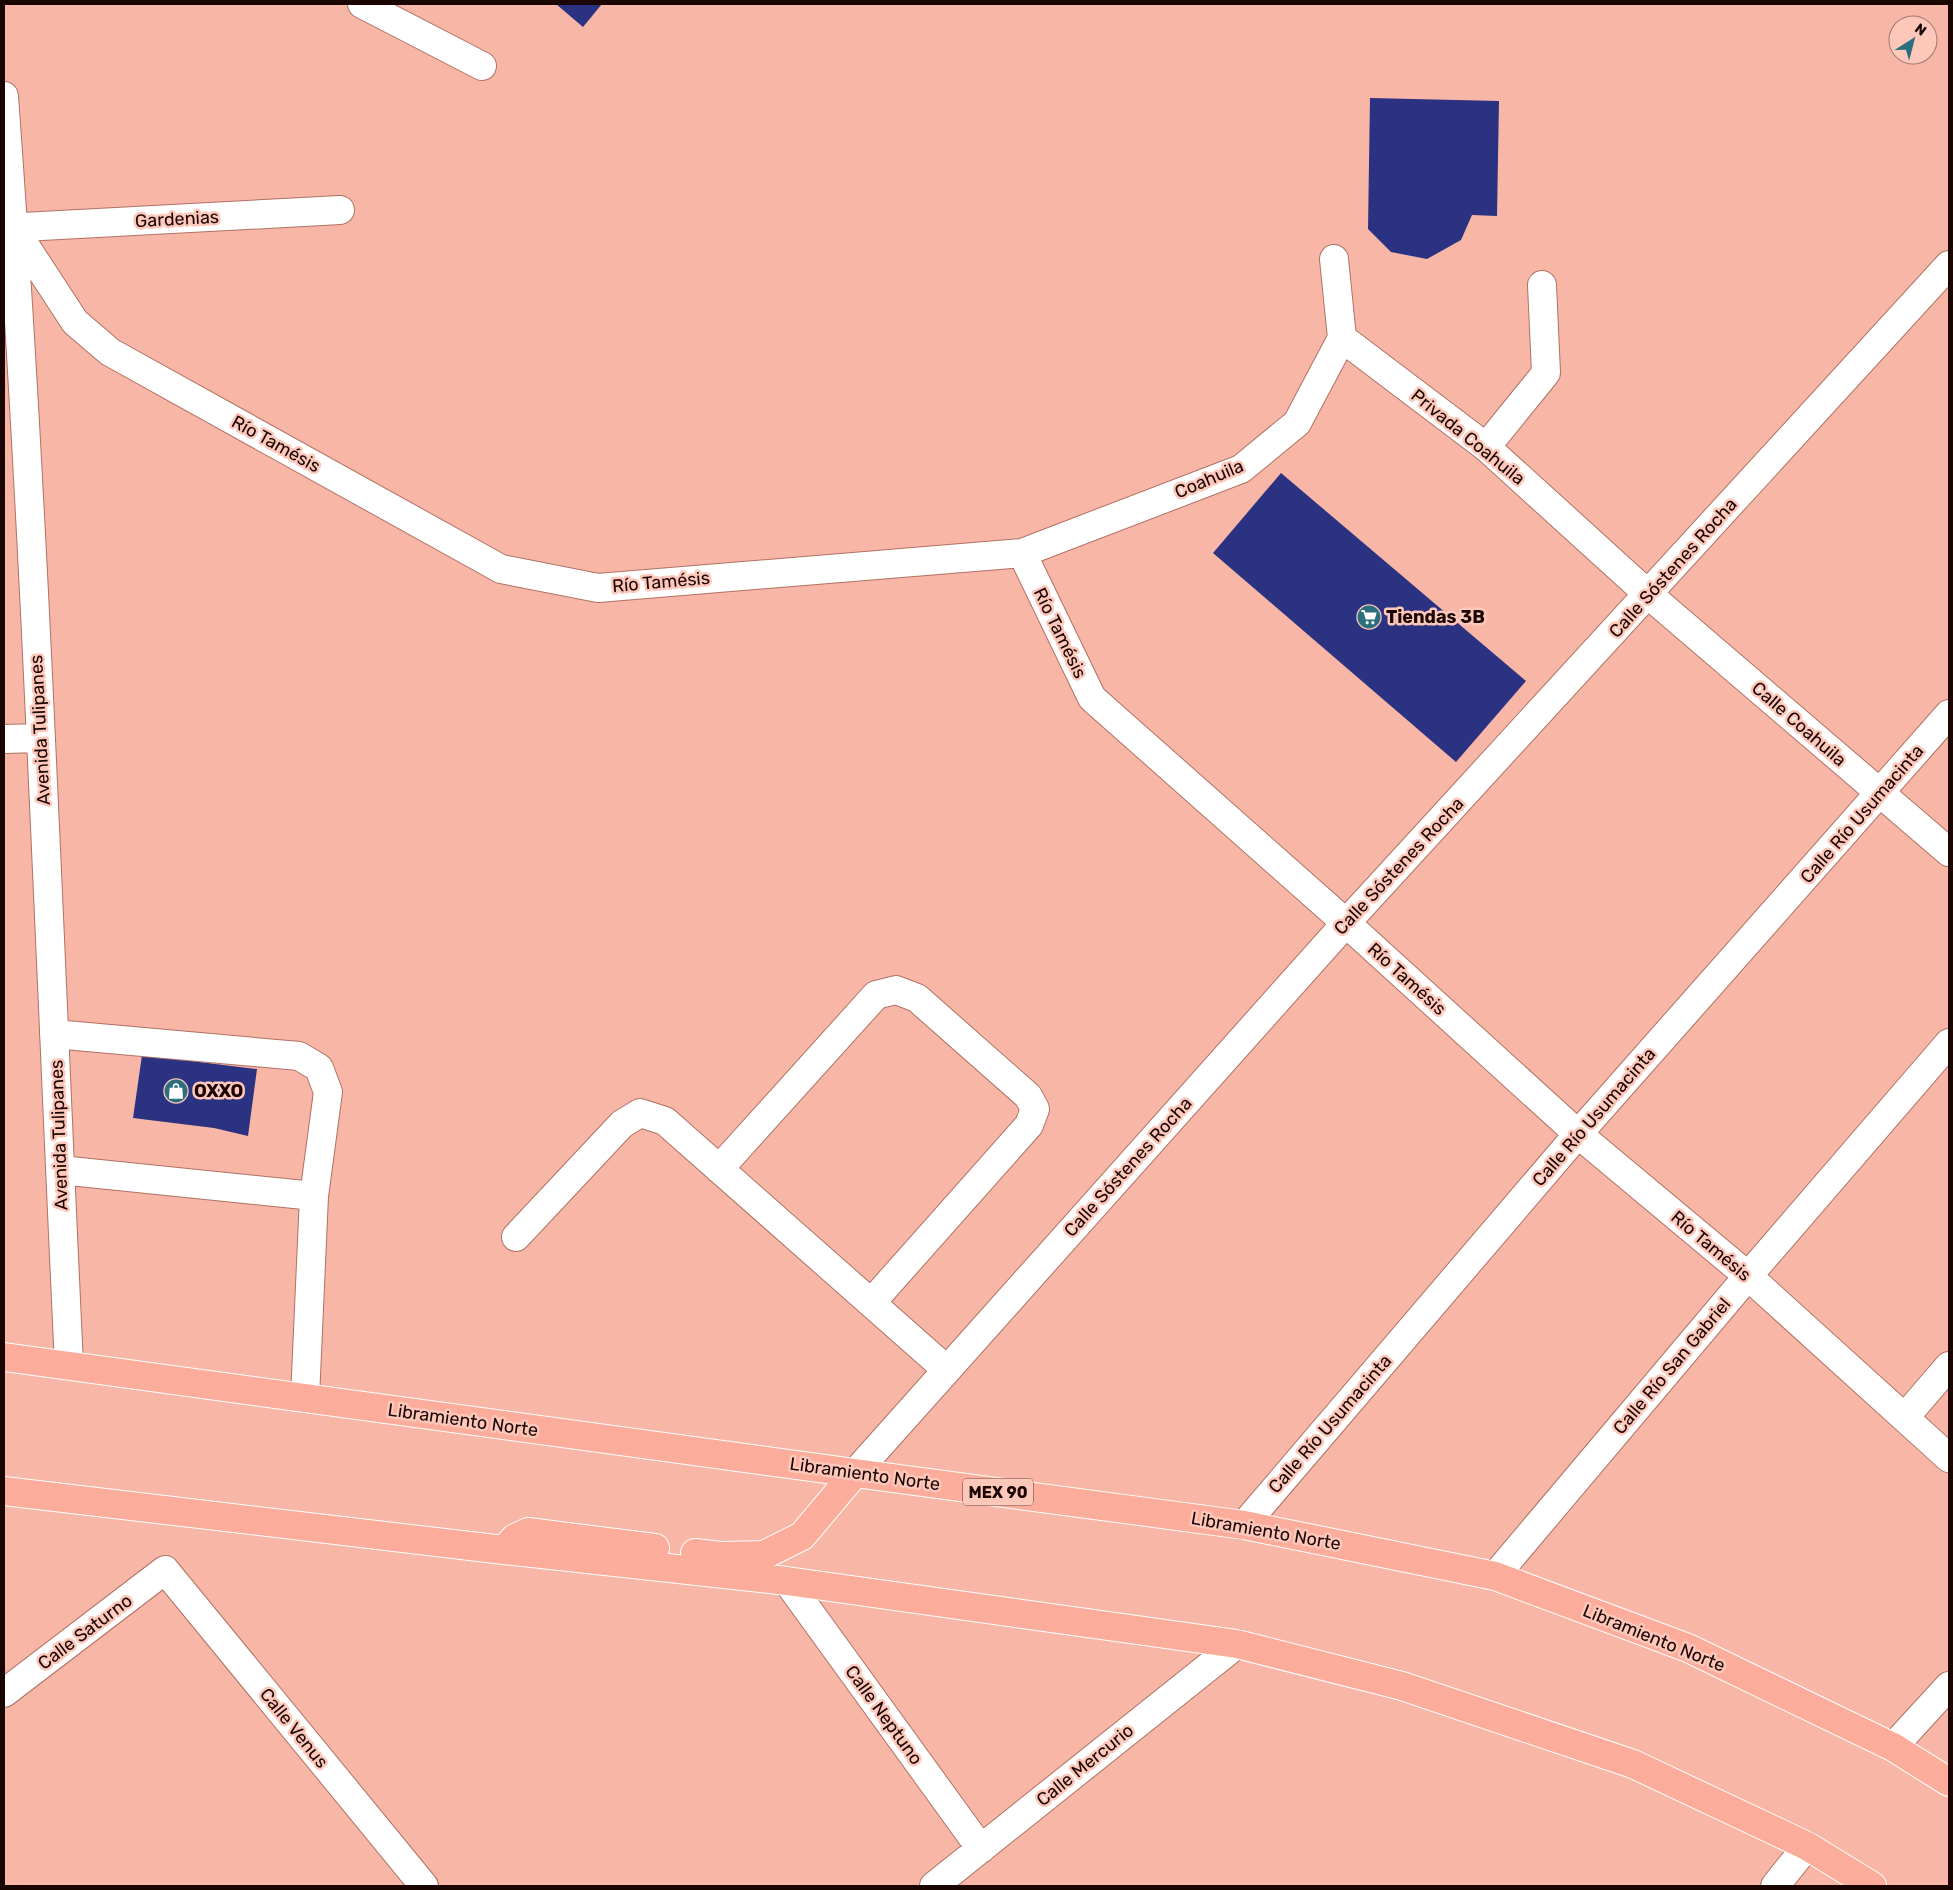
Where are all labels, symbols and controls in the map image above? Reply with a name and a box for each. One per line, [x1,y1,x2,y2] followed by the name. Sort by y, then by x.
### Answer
[1888,15,1938,65] north arrow
[1911,20,1929,40] text: N
[134,206,220,232] street label: Gardenias
[1407,384,1529,490] street label: Privada Coahuila
[228,411,324,477] street label: Río Tamésis
[1171,455,1247,503] street label: Coahuila
[1604,494,1742,642] street label: Calle Sóstenes Rocha
[611,567,711,597] street label: Río Tamésis
[1029,584,1091,682] street label: Río Tamésis
[1356,604,1382,630] supermarket icon: Tiendas 3B
[1386,606,1485,628] place label: Tiendas 3B
[25,654,55,806] street label: Avenida Tulipanes
[1747,677,1851,771] street label: Calle Coahuila
[1796,740,1928,888] street label: Calle Río Usumacinta
[1329,793,1469,939] street label: Calle Sóstenes Rocha
[1363,938,1451,1020] street label: Río Tamésis
[1528,1043,1660,1191] street label: Calle Río Usumacinta
[45,1059,73,1211] street label: Avenida Tulipanes
[163,1078,189,1104] shop icon: OXXO
[194,1080,243,1102] place label: OXXO
[1059,1093,1197,1241] street label: Calle Sóstenes Rocha
[1666,1206,1756,1286] street label: Río Tamésis
[1609,1293,1735,1439] street label: Calle Río San Gabriel
[1264,1350,1396,1498] street label: Calle Río Usumacinta
[386,1399,540,1441] street label: Libramiento Norte
[788,1453,942,1495] street label: Libramiento Norte
[963,1478,1033,1505] road number: MEX 90
[1189,1507,1343,1555] street label: Libramiento Norte
[34,1589,136,1675] street label: Calle Saturno
[1580,1599,1728,1677] street label: Libramiento Norte
[841,1661,927,1769] street label: Calle Neptuno
[255,1684,333,1772] street label: Calle Venus
[1032,1719,1138,1811] street label: Calle Mercurio

